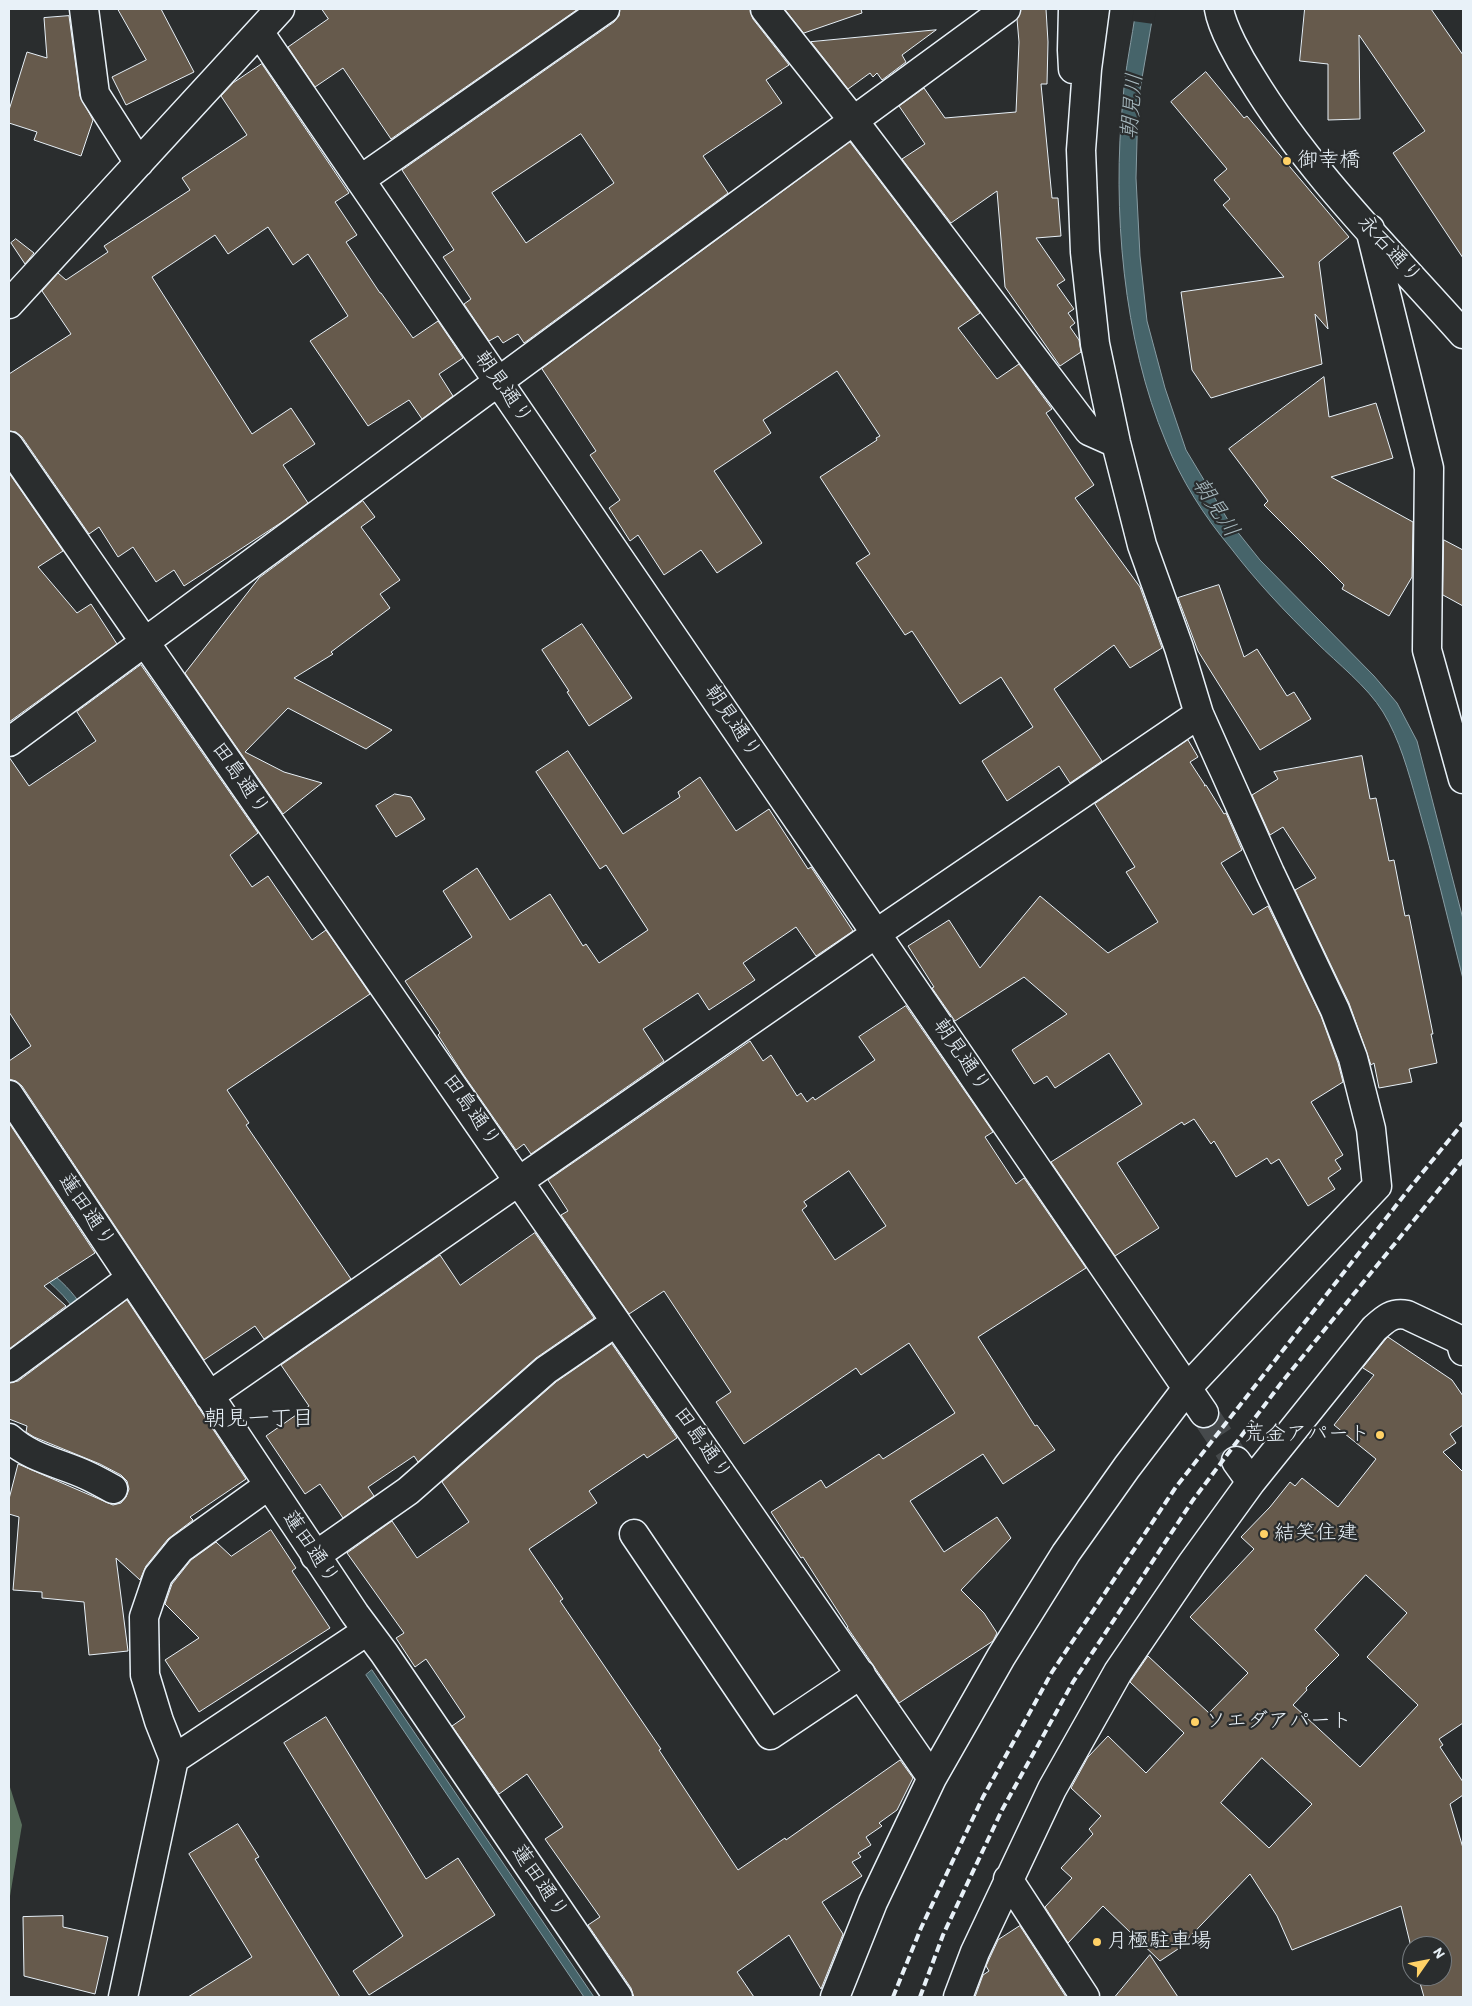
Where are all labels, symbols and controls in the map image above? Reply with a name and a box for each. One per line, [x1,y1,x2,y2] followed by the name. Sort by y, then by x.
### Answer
[1117,72,1149,140] water label: 朝見川
[1297,148,1360,174] place label: 御幸橋
[1281,155,1293,167] marker: 御幸橋
[1352,210,1426,290] street label: 永石通り
[469,346,537,430] street label: 朝見通り
[1186,473,1244,543] water label: 朝見川
[698,680,766,764] street label: 朝見通り
[206,737,274,821] street label: 田島通り
[927,1014,995,1098] street label: 朝見通り
[437,1069,505,1153] street label: 田島通り
[52,1169,120,1253] street label: 蓮田通り
[668,1402,736,1486] street label: 田島通り
[204,1406,314,1432] district label: 朝見一丁目
[1244,1422,1370,1448] place label: 荒金アパート
[1374,1429,1386,1441] marker: 荒金アパート
[276,1506,344,1590] street label: 蓮田通り
[1274,1521,1358,1547] place label: 結笑住建
[1258,1528,1270,1540] marker: 結笑住建
[1205,1709,1352,1735] place label: ソエダアパート
[1189,1716,1201,1728] marker: ソエダアパート
[505,1840,573,1924] street label: 蓮田通り
[1107,1929,1212,1955] place label: 月極駐車場
[1091,1936,1103,1948] marker: 月極駐車場
[1402,1936,1452,1986] north arrow
[1429,1945,1449,1962] text: N

